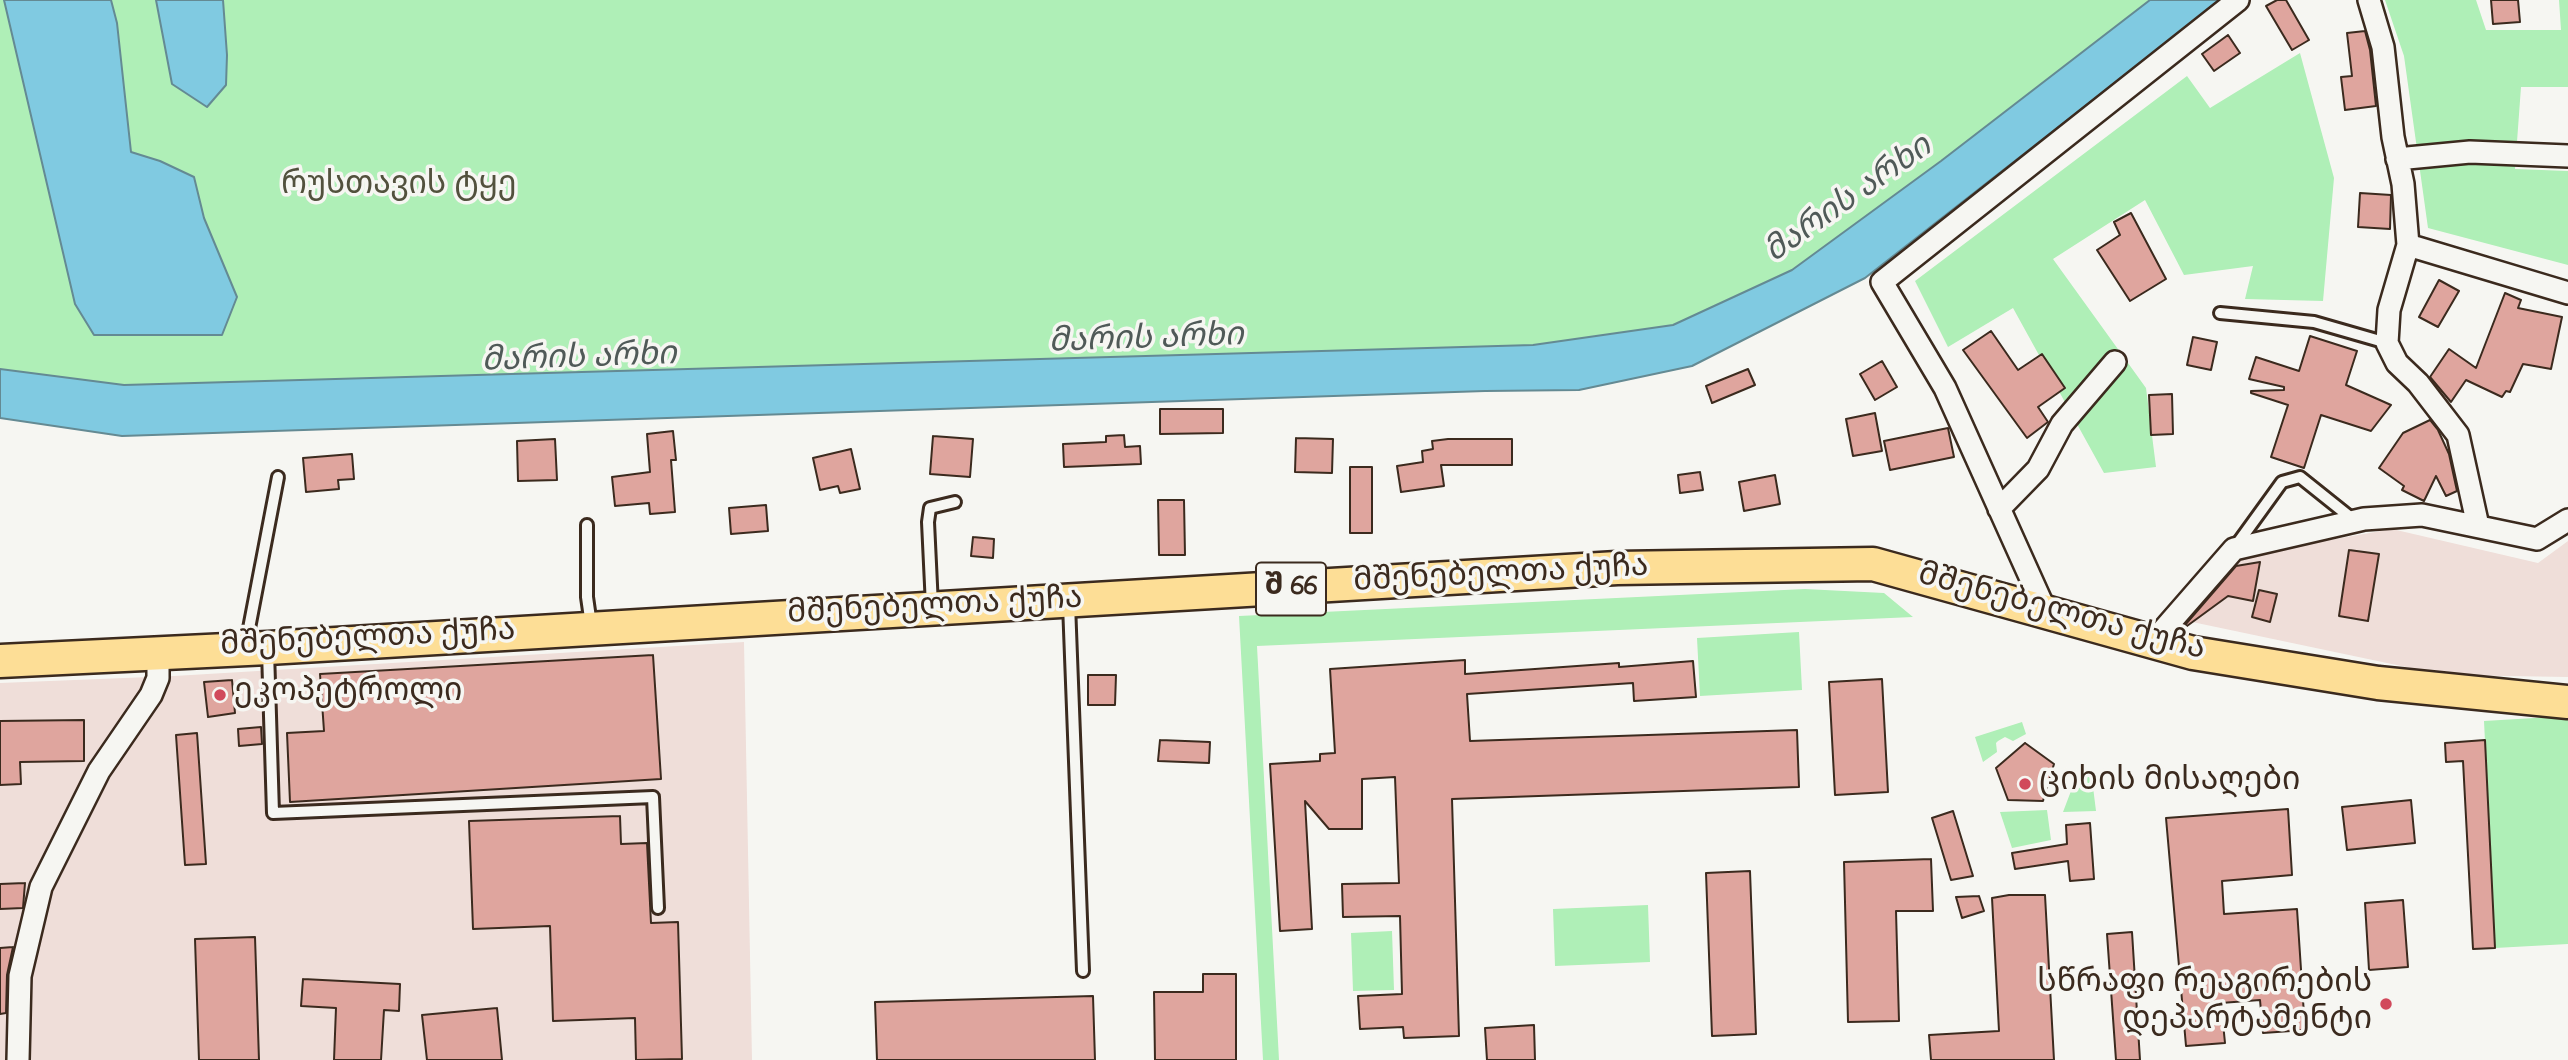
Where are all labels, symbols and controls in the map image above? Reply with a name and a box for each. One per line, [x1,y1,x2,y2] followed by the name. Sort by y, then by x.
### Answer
[1759,130,1941,274] water label: მარის არხი
[281,169,517,207] park label: რუსთავის ტყე
[1048,319,1244,365] water label: მარის არხი
[481,338,677,384] water label: მარის არხი
[1352,550,1650,604] street label: მშენებელთა ქუჩა
[1913,558,2209,672] street label: მშენებელთა ქუჩა
[1256,562,1326,616] road number: შ 66
[786,582,1084,636] street label: მშენებელთა ქუჩა
[219,614,517,668] street label: მშენებელთა ქუჩა
[234,676,462,714] place label: ეკოპეტროლი
[212,687,228,703] marker: ეკოპეტროლი
[2039,765,2300,803] place label: ციხის მისაღები
[2017,776,2033,792] marker: ციხის მისაღები
[2037,967,2372,1042] place label: სწრაფი რეაგირების დეპარტამენტი
[2378,996,2394,1012] marker: სწრაფი რეაგირების დეპარტამენტი

